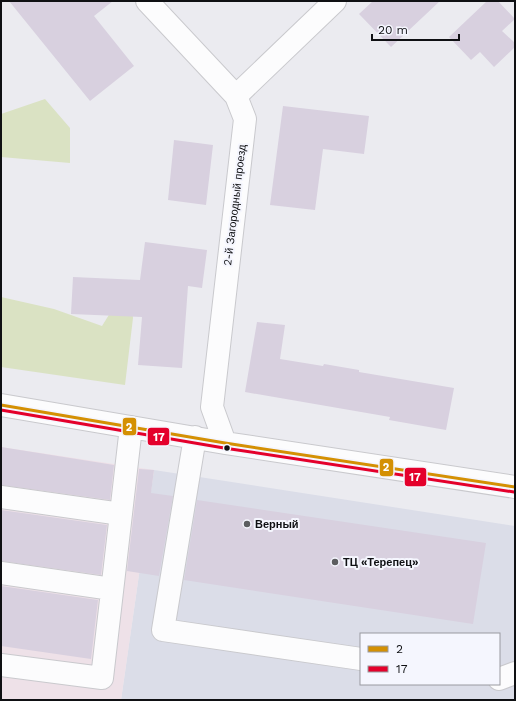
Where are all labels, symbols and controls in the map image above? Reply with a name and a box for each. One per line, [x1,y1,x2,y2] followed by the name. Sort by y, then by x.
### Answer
[372,16,459,42] scale bar
[378,23,408,37] text: 20 m
[221,143,249,266] street label: 2-й Загородный проезд
[122,417,137,436] line badge: 2
[126,421,133,434] text: 2
[147,427,170,446] line badge: 17
[153,431,165,444] text: 17
[222,443,232,453] unlabelled marker
[379,458,394,477] line badge: 2
[383,461,390,474] text: 2
[404,467,427,487] line badge: 17
[409,471,421,484] text: 17
[255,518,299,531] place label: Верный
[242,519,252,529] marker: Верный
[343,556,419,569] place label: ТЦ «Терепец»
[330,557,340,567] marker: ТЦ «Терепец»
[360,633,500,685] legend
[396,642,403,656] text: 2
[396,662,408,676] text: 17

